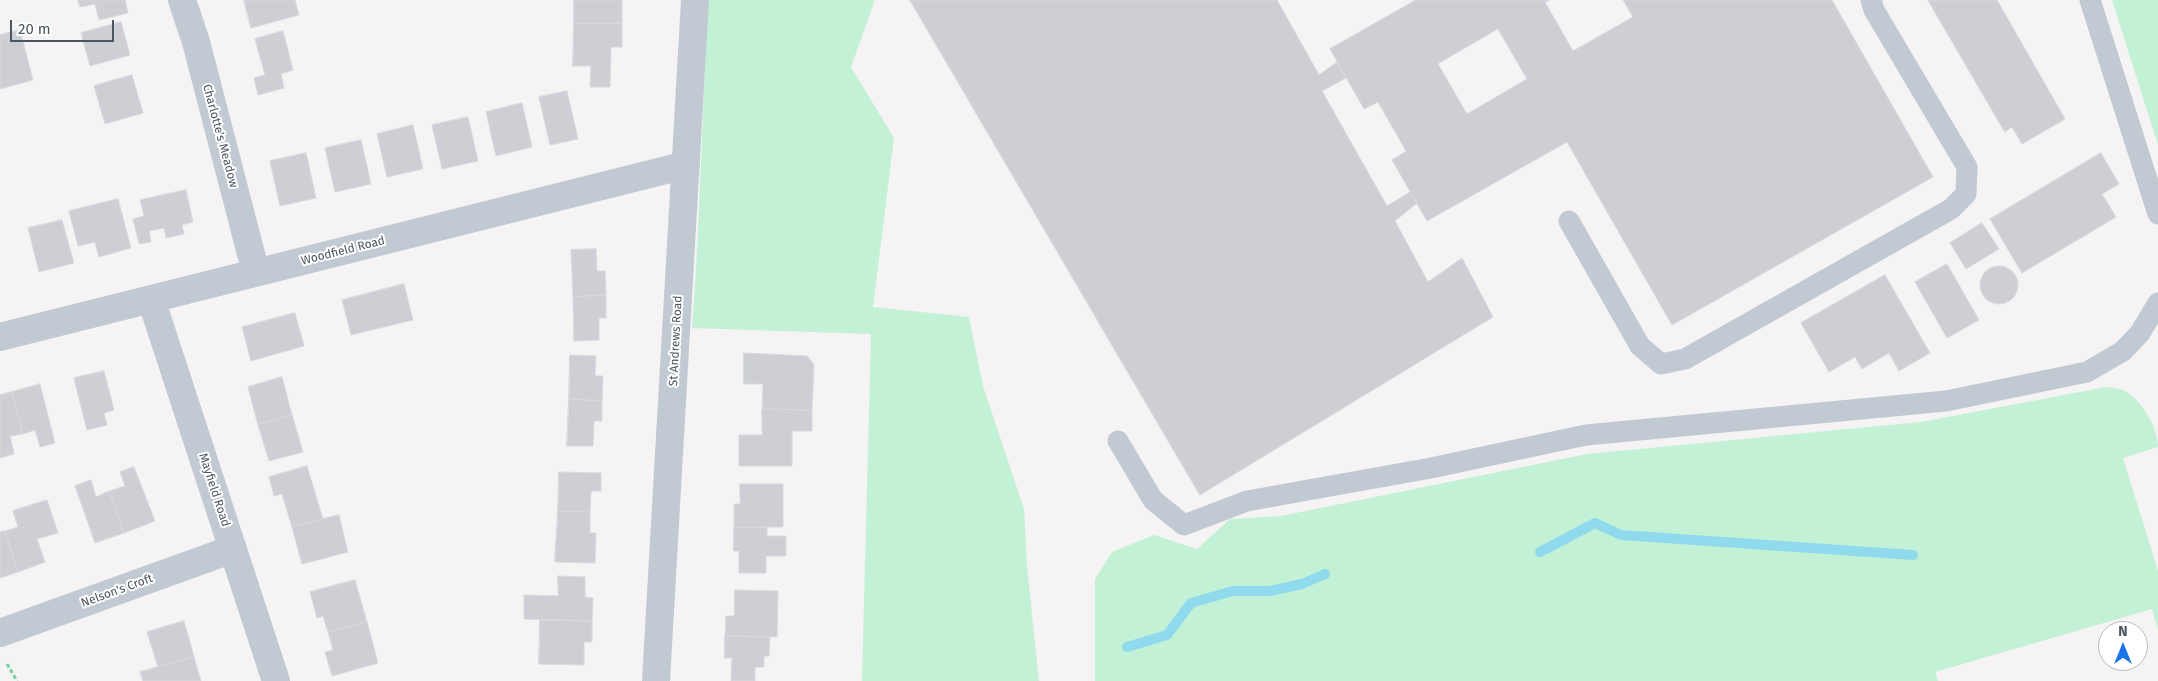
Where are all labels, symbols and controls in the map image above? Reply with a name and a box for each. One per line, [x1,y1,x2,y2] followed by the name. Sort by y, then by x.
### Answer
[12,10,116,42] scale bar
[18,20,51,38] text: 20 m
[199,83,241,189] street label: Charlotte's Meadow
[300,234,386,268] street label: Woodfield Road
[666,295,686,387] street label: St Andrews Road
[195,451,233,529] street label: Mayfield Road
[79,571,155,611] street label: Nelson's Croft
[2098,621,2148,671] north arrow
[2118,623,2128,640] text: N

